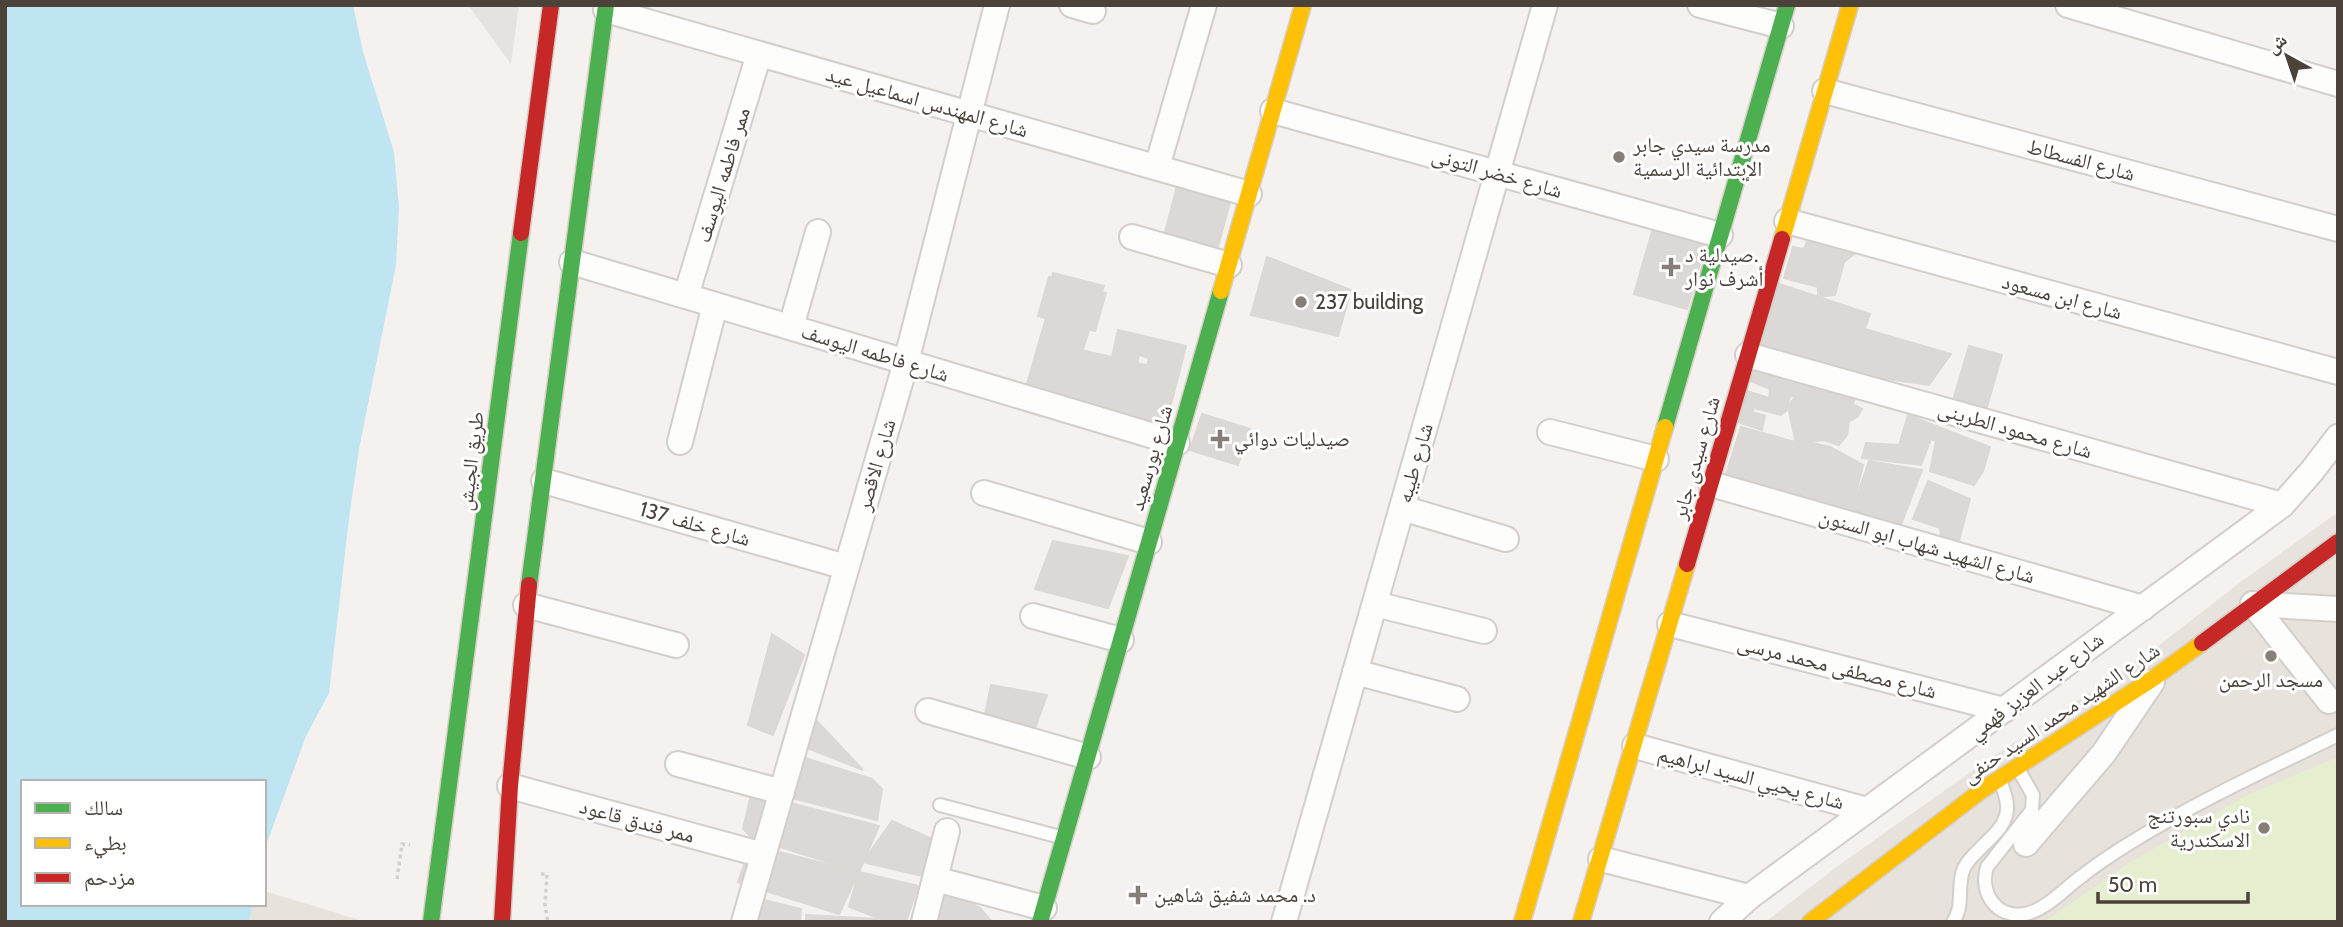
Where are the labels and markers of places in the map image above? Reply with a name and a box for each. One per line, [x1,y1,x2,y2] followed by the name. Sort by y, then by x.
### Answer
[1632,132,1771,182] place label: مدرسة سيدي جابر الإبتدائية الرسمية
[1611,149,1627,165] marker: مدرسة سيدي جابر الإبتدائية الرسمية
[1684,242,1764,291] place label: صيدلية د. أشرف نوار
[1663,259,1679,275] marker: صيدلية د. أشرف نوار
[1315,289,1423,314] place label: 237 building
[1293,294,1309,310] marker: 237 building
[1234,426,1350,455] place label: صيدليات دوائي
[1212,431,1228,447] marker: صيدليات دوائي
[2263,648,2279,664] marker: مسجد الرحمن
[2219,667,2323,693] place label: مسجد الرحمن
[2147,803,2250,852] place label: نادي سبورتنج الاسكندرية
[2256,820,2272,836] marker: نادي سبورتنج الاسكندرية
[1154,882,1316,908] place label: د. محمد شفيق شاهين
[1128,885,1148,905] marker: د. محمد شفيق شاهين

